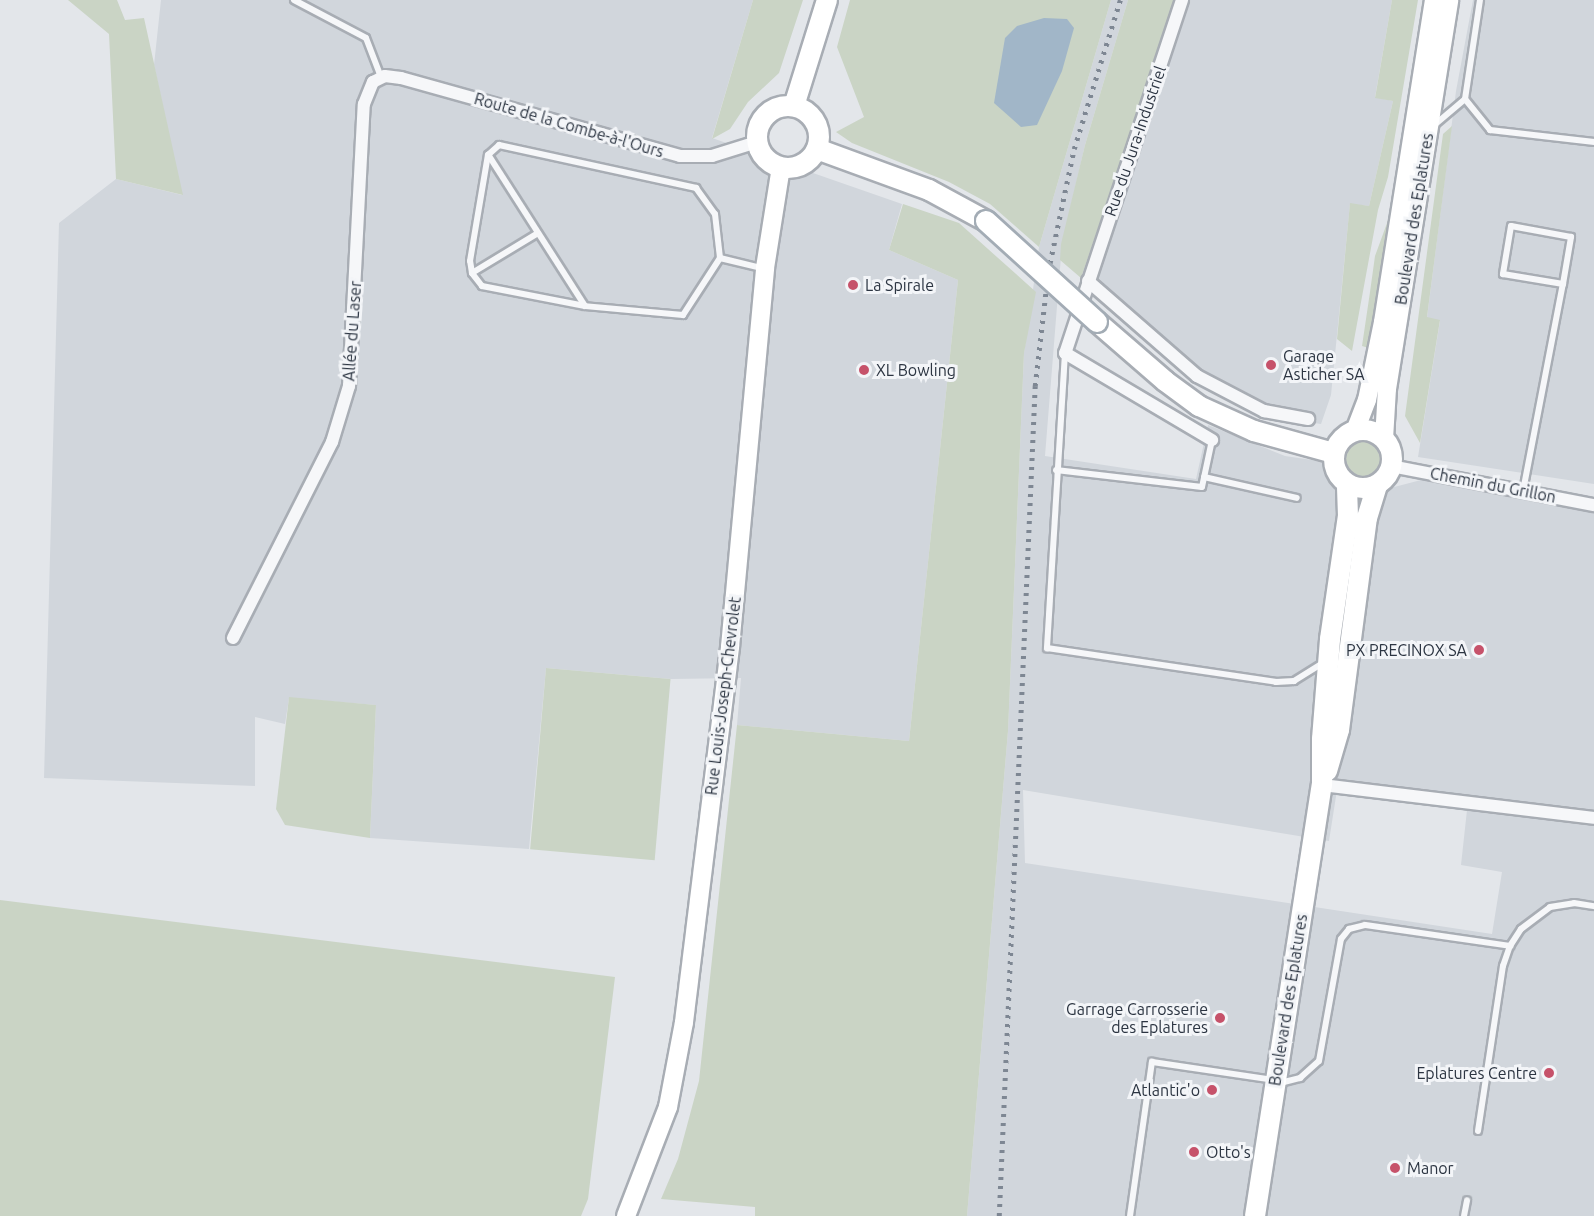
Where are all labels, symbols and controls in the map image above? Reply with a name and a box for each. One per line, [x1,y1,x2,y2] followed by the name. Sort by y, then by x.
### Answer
[1100,63,1170,219] street label: Rue du Jura-Industriel
[472,89,666,161] street label: Route de la Combe-à-l'Ours
[1391,132,1437,306] street label: Boulevard des Eplatures
[865,275,934,295] place label: La Spirale
[846,278,860,292] marker: La Spirale
[339,280,365,382] street label: Allée du Laser
[1283,346,1365,384] place label: Garage Asticher SA
[1264,358,1278,372] marker: Garage Asticher SA
[876,360,956,380] place label: XL Bowling
[857,363,871,377] marker: XL Bowling
[1428,463,1558,507] street label: Chemin du Grillon
[701,596,745,796] street label: Rue Louis-Joseph-Chevrolet
[1346,640,1467,660] place label: PX PRECINOX SA
[1472,643,1486,657] marker: PX PRECINOX SA
[1265,913,1311,1087] street label: Boulevard des Eplatures
[1066,999,1208,1037] place label: Garrage Carrosserie des Eplatures
[1213,1011,1227,1025] marker: Garrage Carrosserie des Eplatures
[1416,1063,1537,1083] place label: Eplatures Centre
[1542,1066,1556,1080] marker: Eplatures Centre
[1131,1080,1200,1100] place label: Atlantic'o
[1205,1083,1219,1097] marker: Atlantic'o
[1206,1142,1251,1162] place label: Otto's
[1187,1145,1201,1159] marker: Otto's
[1407,1158,1454,1178] place label: Manor
[1388,1161,1402,1175] marker: Manor

